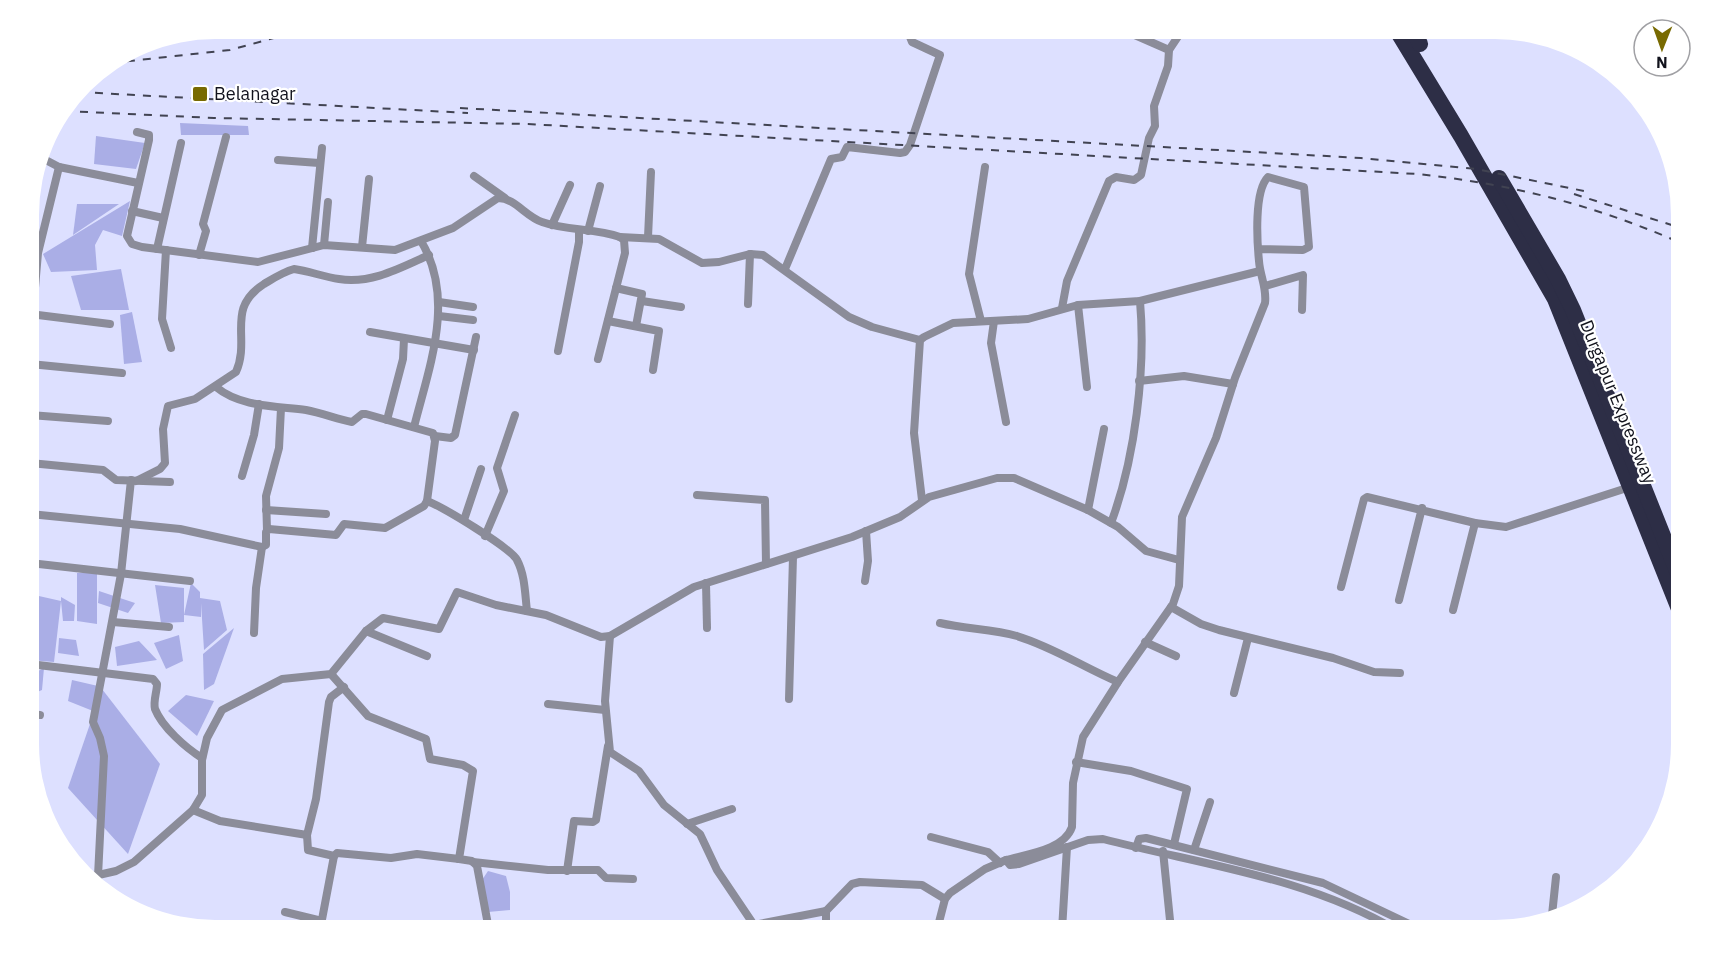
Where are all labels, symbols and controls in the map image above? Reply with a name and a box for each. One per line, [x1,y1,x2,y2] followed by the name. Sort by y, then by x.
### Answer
[1632,18,1692,78] north arrow
[1656,53,1668,73] text: N
[214,82,296,105] place label: Belanagar
[191,85,209,103] marker: Belanagar
[1575,316,1662,487] street label: Durgapur Expressway

